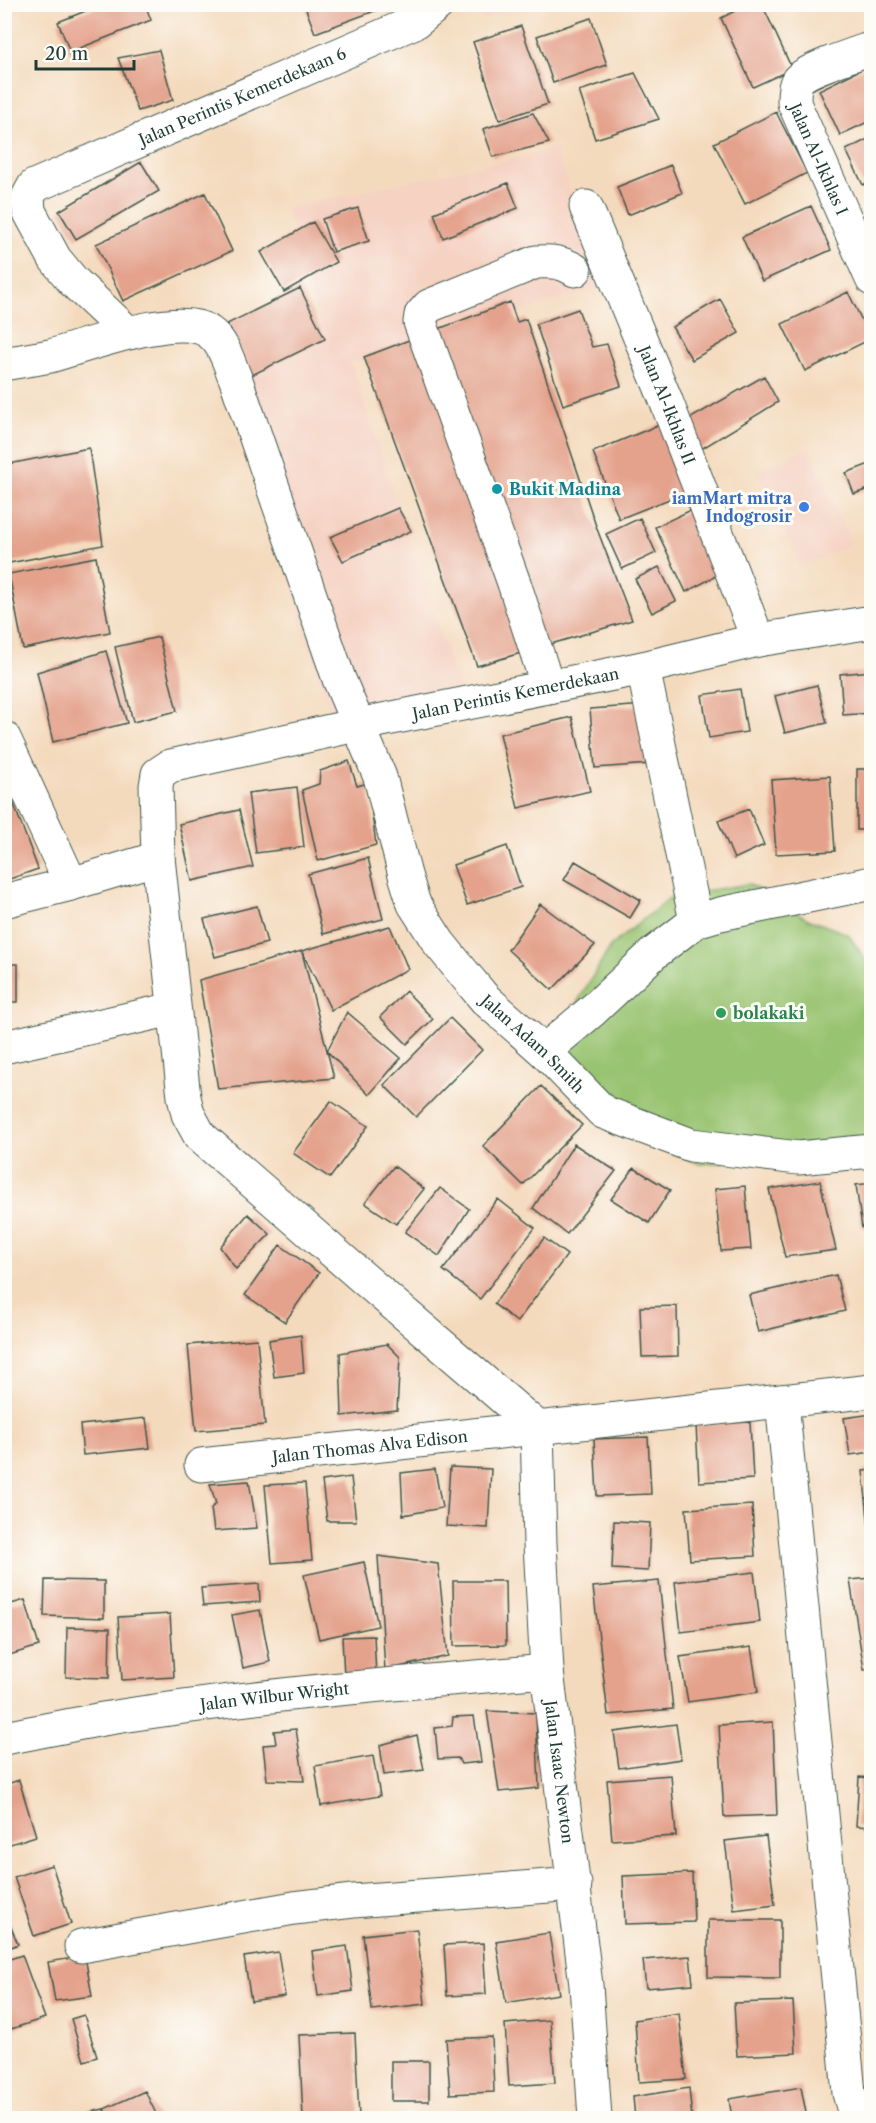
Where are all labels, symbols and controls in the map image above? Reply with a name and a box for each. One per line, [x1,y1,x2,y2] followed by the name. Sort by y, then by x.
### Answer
[36,33,134,71] scale bar
[45,43,89,65] text: 20 m
[133,43,349,151] street label: Jalan Perintis Kemerdekaan 6
[784,97,852,218] street label: Jalan Al-Ikhlas I
[633,340,700,467] street label: Jalan Al-Ikhlas II
[509,479,622,499] place label: Bukit Madina
[490,482,504,496] marker: Bukit Madina
[672,488,793,526] place label: iamMart mitra Indogrosir
[797,500,811,514] marker: iamMart mitra Indogrosir
[408,663,621,724] street label: Jalan Perintis Kemerdekaan
[475,988,589,1097] street label: Jalan Adam Smith
[732,1003,805,1023] place label: bolakaki
[714,1006,728,1020] marker: bolakaki
[268,1426,469,1467] street label: Jalan Thomas Alva Edison
[196,1678,350,1715] street label: Jalan Wilbur Wright
[540,1696,578,1845] street label: Jalan Isaac Newton

